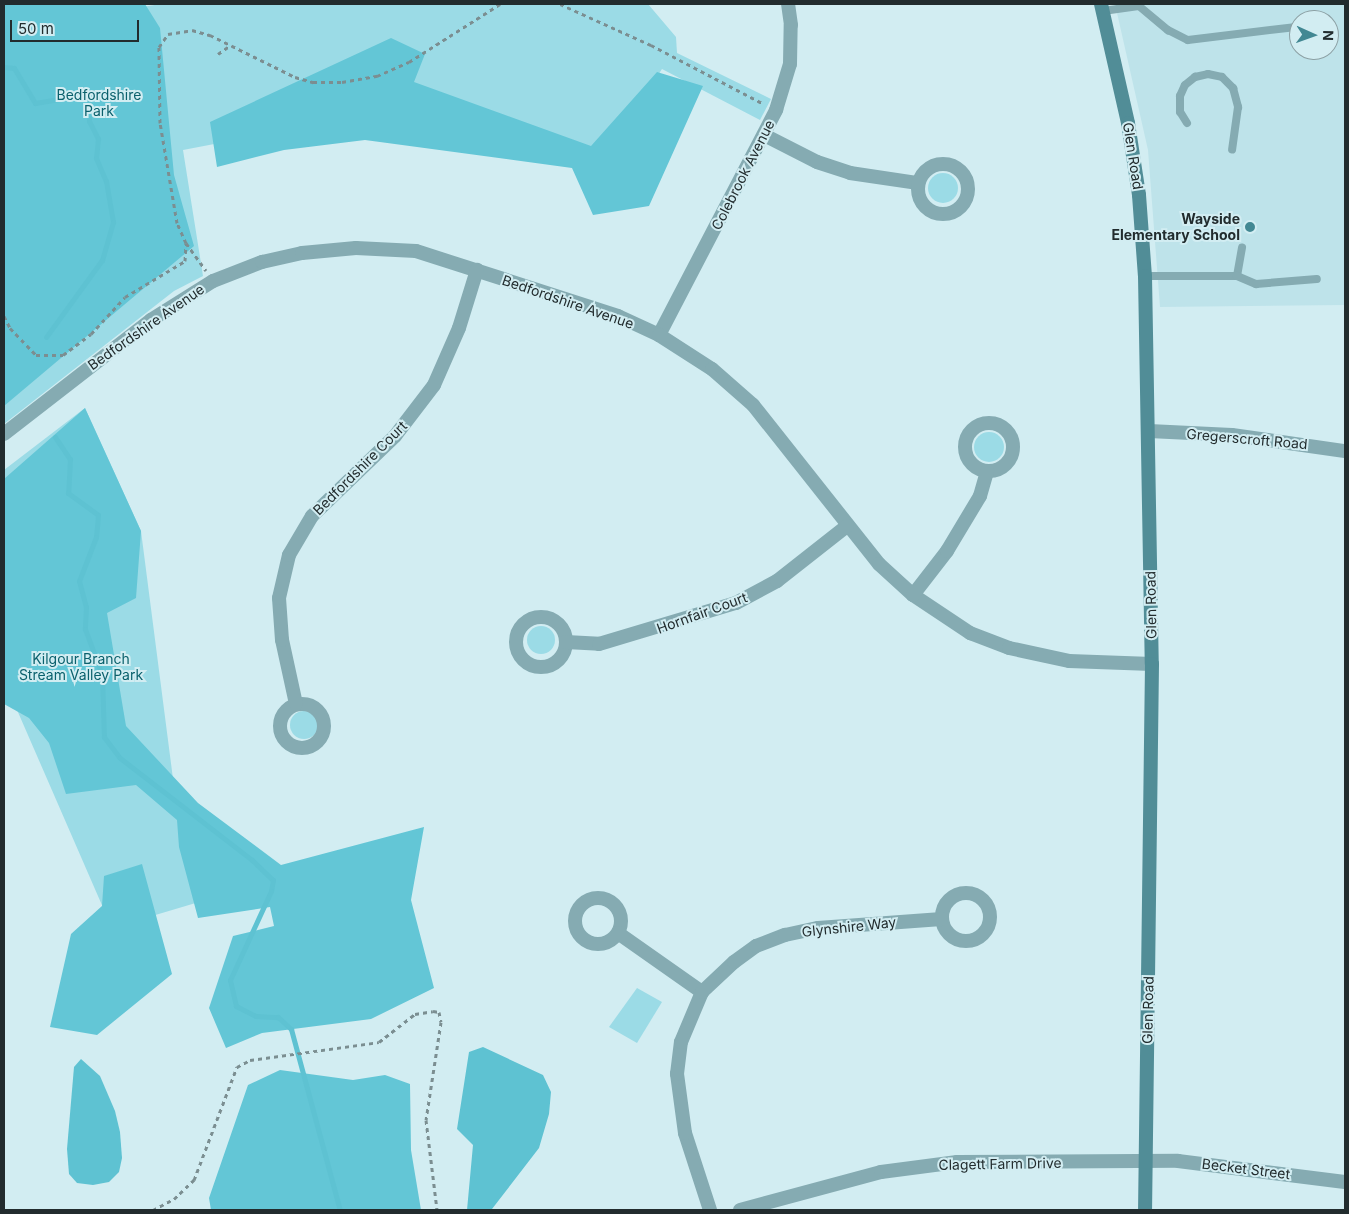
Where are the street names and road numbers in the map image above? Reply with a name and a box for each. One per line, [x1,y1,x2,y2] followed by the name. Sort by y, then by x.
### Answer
[708,117,778,233] street label: Colebrook Avenue
[1119,121,1147,191] street label: Glen Road
[500,272,636,332] street label: Bedfordshire Avenue
[85,281,207,373] street label: Bedfordshire Avenue
[310,418,410,518] street label: Bedfordshire Court
[1186,425,1308,453] street label: Gregerscroft Road
[1142,571,1160,639] street label: Glen Road
[655,589,749,637] street label: Hornfair Court
[801,914,897,940] street label: Glynshire Way
[1139,976,1157,1044] street label: Glen Road
[938,1155,1062,1173] street label: Clagett Farm Drive
[1201,1155,1291,1183] street label: Becket Street

